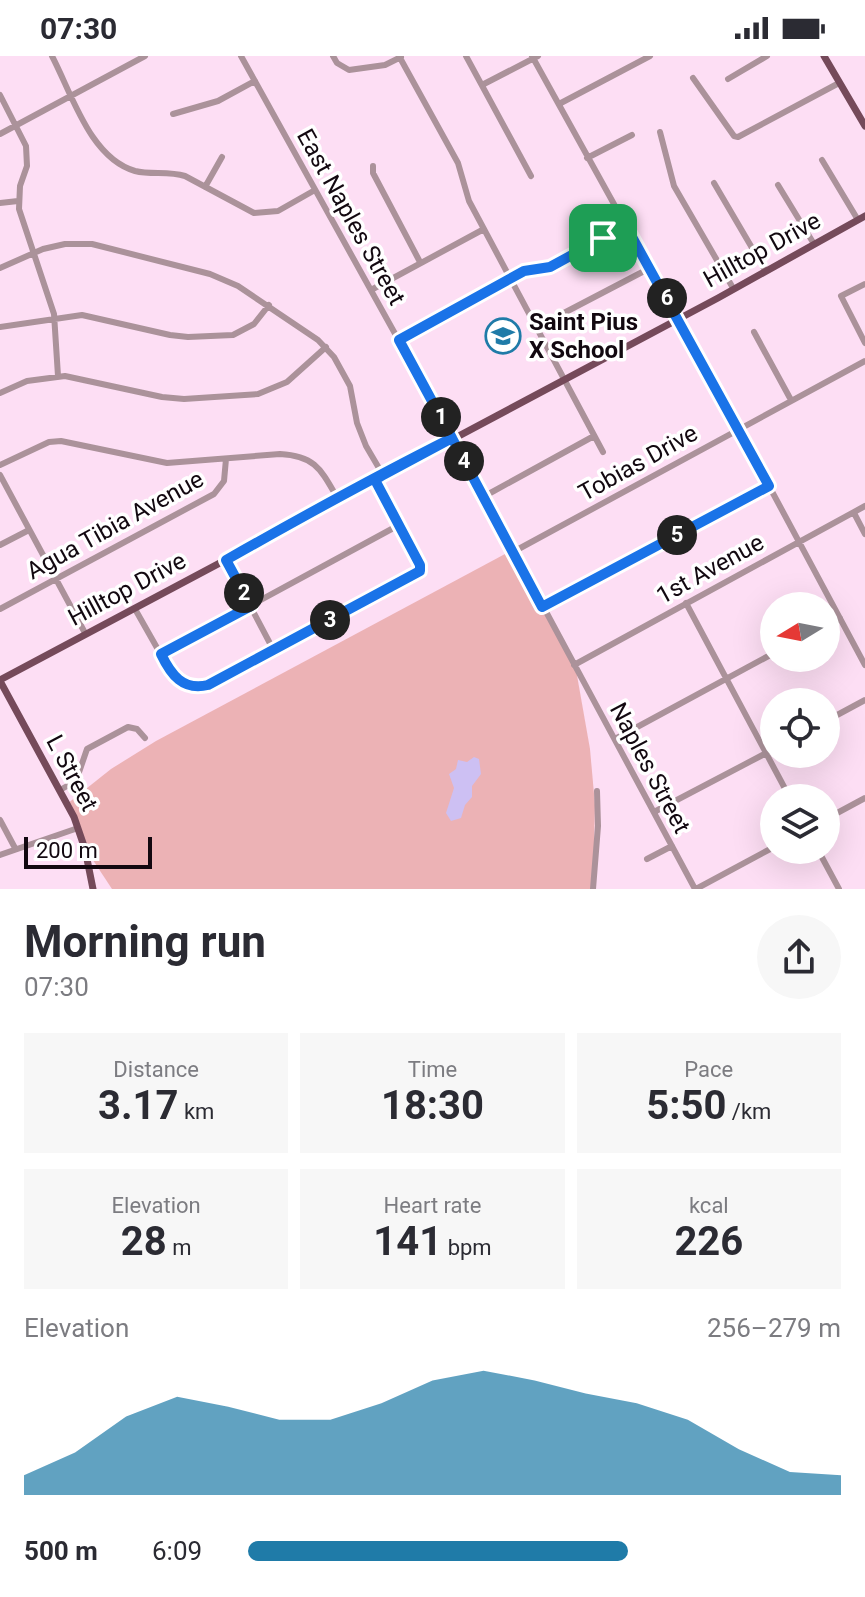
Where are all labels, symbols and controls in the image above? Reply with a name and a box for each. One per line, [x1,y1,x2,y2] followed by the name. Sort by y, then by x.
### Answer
[40,11,117,46] text: 07:30
[291,124,411,310] street label: East Naples Street
[569,204,637,272] pin
[699,206,825,294] street label: Hilltop Drive
[581,216,625,260] icon: arrive
[647,278,687,318] pin: 6
[661,285,673,310] text: 6
[529,308,638,364] place label: Saint Pius X School
[484,317,522,355] school or university icon: Saint Pius X School
[421,397,461,437] pin: 1
[435,404,447,429] text: 1
[574,419,702,507] street label: Tobias Drive
[444,441,484,481] pin: 4
[458,448,470,473] text: 4
[22,465,208,585] street label: Agua Tibia Avenue
[657,515,697,555] pin: 5
[671,522,683,547] text: 5
[652,528,768,610] street label: 1st Avenue
[63,546,191,632] street label: Hilltop Drive
[224,573,264,613] pin: 2
[238,580,250,605] text: 2
[760,592,840,672] north arrow
[760,592,840,864] map controls
[310,600,350,640] pin: 3
[324,607,336,632] text: 3
[760,688,840,768] button: locate
[604,698,696,838] street label: Naples Street
[40,730,104,816] street label: L Street
[760,784,840,864] button: layers
[24,833,152,869] scale bar
[36,838,98,863] text: 200 m
[757,915,841,999] button: share
[24,916,266,968] text: Morning run
[24,972,89,1002] text: 07:30
[113,1057,199,1082] text: Distance
[408,1057,457,1082] text: Time
[684,1057,733,1082] text: Pace
[98,1082,178,1129] text: 3.17
[381,1082,484,1129] text: 18:30
[646,1082,726,1129] text: 5:50
[178,1099,214,1124] text: km
[726,1099,771,1124] text: /km
[112,1193,201,1218] text: Elevation
[384,1193,481,1218] text: Heart rate
[689,1193,729,1218] text: kcal
[121,1218,167,1265] text: 28
[373,1218,442,1265] text: 141
[674,1218,743,1265] text: 226
[167,1235,191,1260] text: m
[442,1235,492,1260] text: bpm
[24,1313,129,1343] text: Elevation
[707,1313,841,1343] text: 256–279 m
[24,1536,98,1566] text: 500 m
[152,1536,202,1566] text: 6:09

